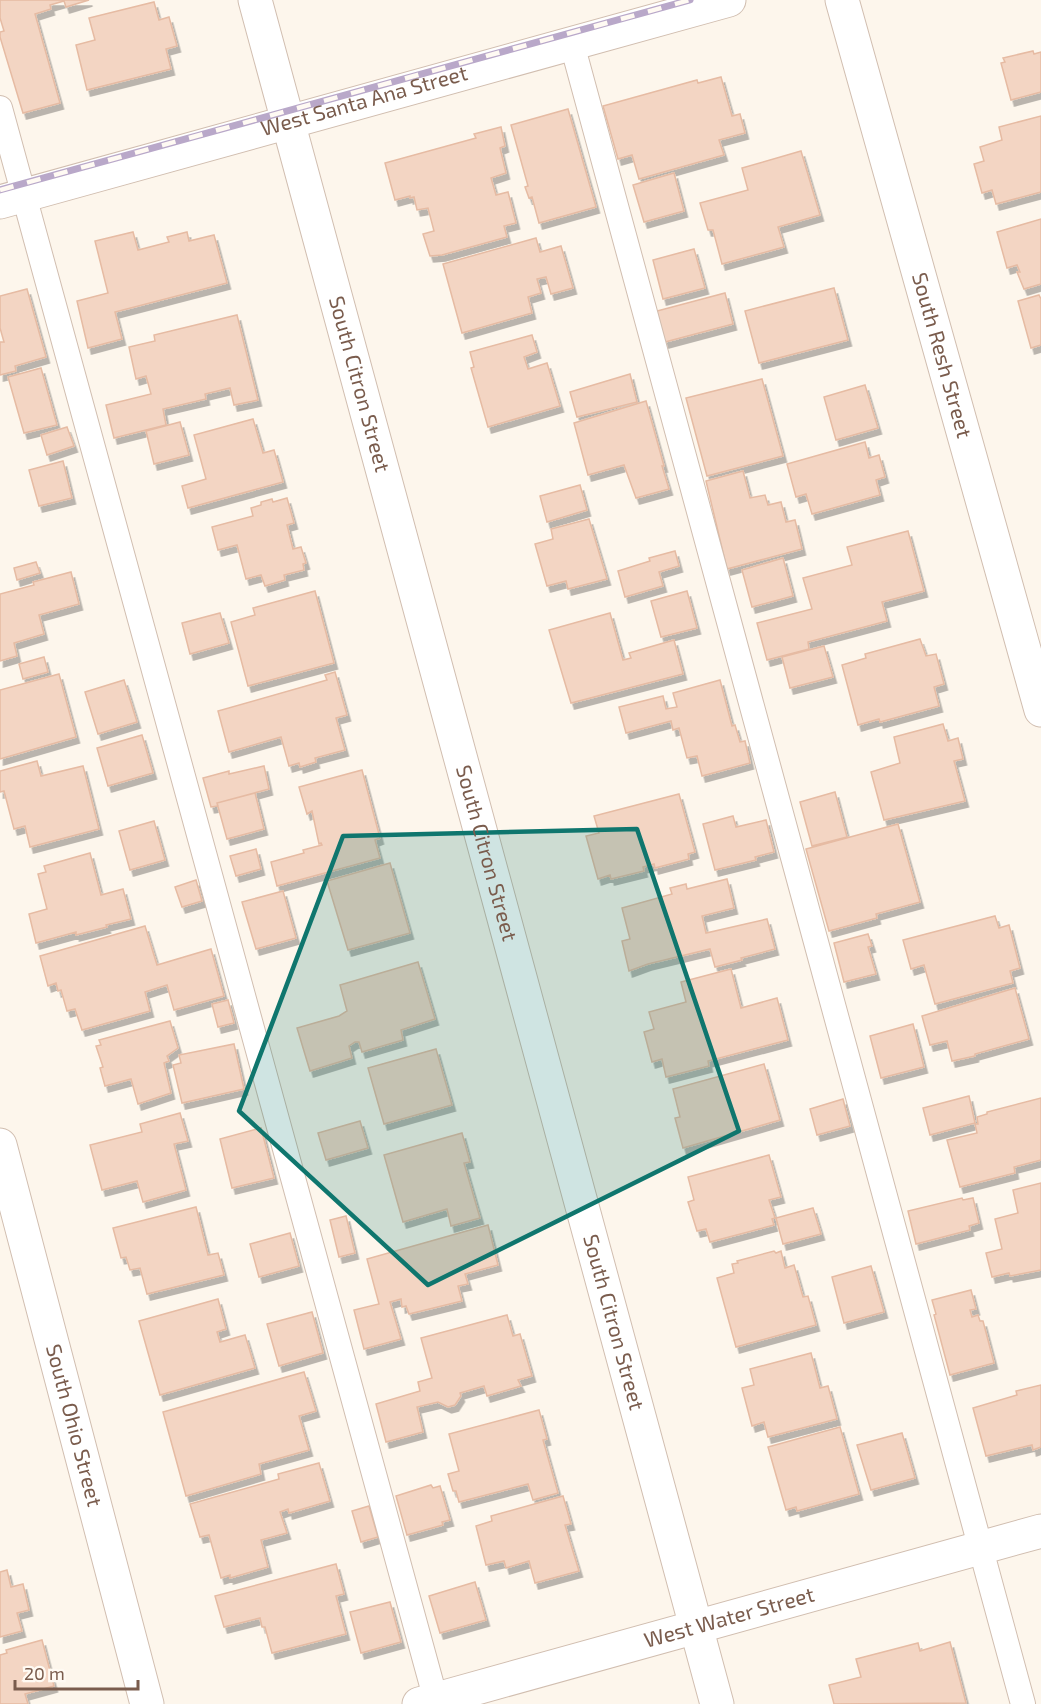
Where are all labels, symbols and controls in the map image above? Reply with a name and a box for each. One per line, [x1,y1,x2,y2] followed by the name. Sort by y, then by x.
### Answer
[258,59,470,140] street label: West Santa Ana Street
[908,269,978,440] street label: South Resh Street
[325,293,396,474] street label: South Citron Street
[452,762,524,944] street label: South Citron Street
[579,1231,651,1413] street label: South Citron Street
[42,1341,109,1509] street label: South Ohio Street
[641,1581,817,1652] street label: West Water Street
[15,1653,138,1691] scale bar
[24,1662,65,1684] text: 20 m

